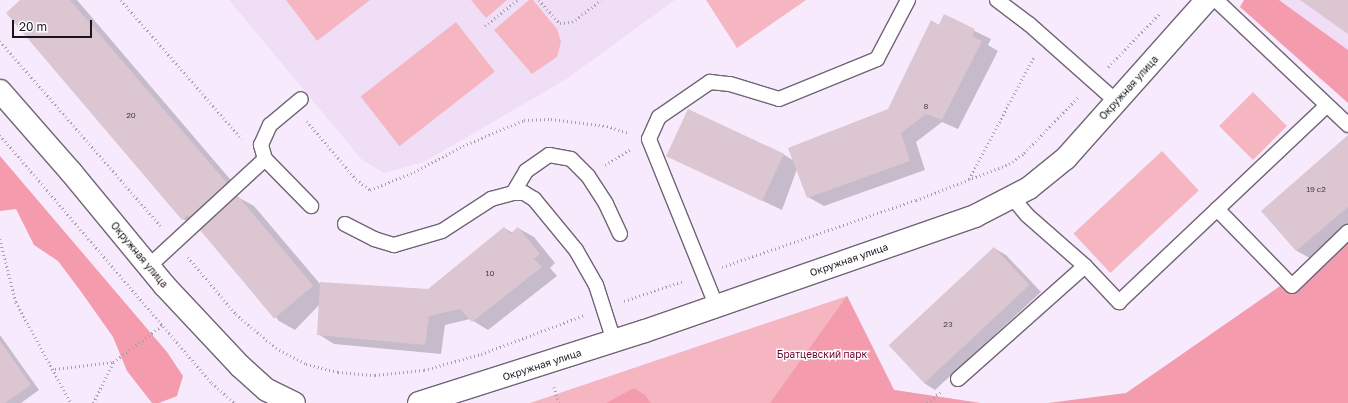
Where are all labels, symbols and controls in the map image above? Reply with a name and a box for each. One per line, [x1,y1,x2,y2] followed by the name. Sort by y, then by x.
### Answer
[14,12,94,38] scale bar
[19,19,47,34] text: 20 m
[1097,53,1161,123] street label: Окружная улица
[924,102,928,112] house number: 8
[126,111,136,121] house number: 20
[1306,185,1326,195] house number: 19 с2
[108,220,170,290] street label: Окружная улица
[808,241,890,279] street label: Окружная улица
[486,269,494,279] house number: 10
[943,320,953,330] house number: 23
[501,347,583,383] street label: Окружная улица
[777,349,867,361] park label: Братцевский парк

